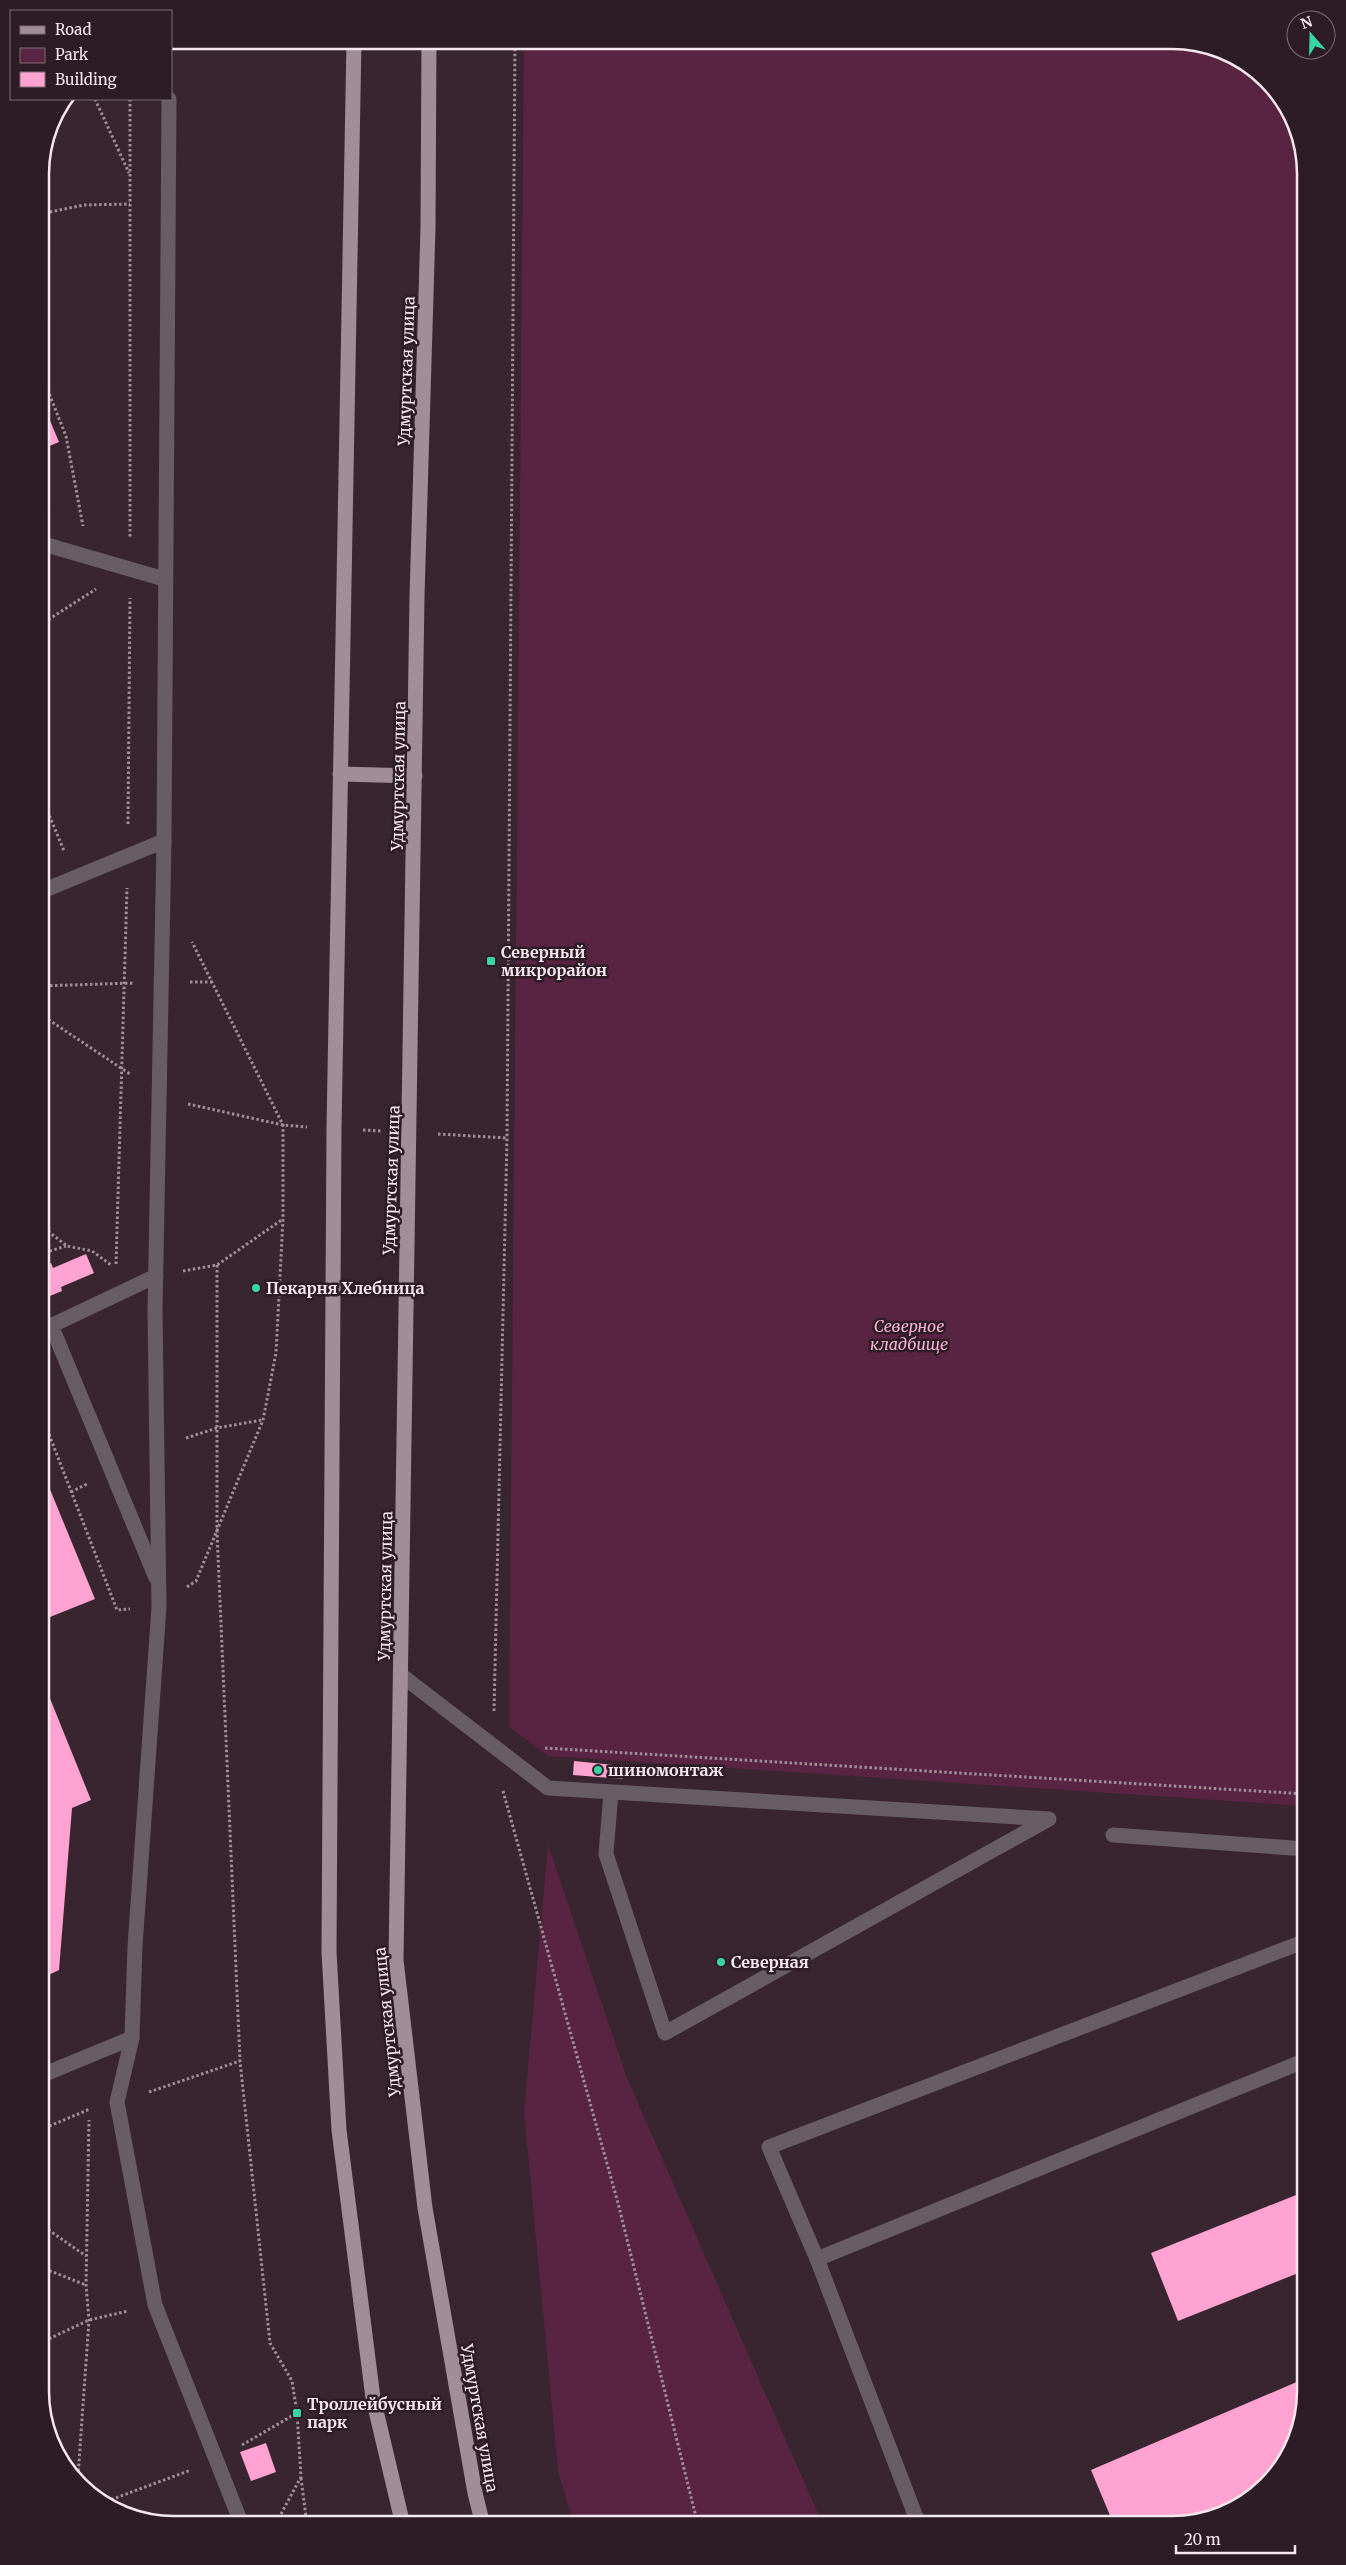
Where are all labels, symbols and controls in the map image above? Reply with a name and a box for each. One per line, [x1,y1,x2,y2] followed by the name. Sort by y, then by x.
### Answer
[10,10,172,100] legend
[1286,10,1336,60] north arrow
[1298,12,1315,33] text: N
[55,20,91,39] text: Road
[55,45,89,64] text: Park
[55,70,117,89] text: Building
[393,295,419,447] street label: Удмуртская улица
[387,700,409,852] street label: Удмуртская улица
[501,942,607,980] place label: Северный микрорайон
[485,955,497,967] marker: Северный микрорайон
[378,1104,404,1256] street label: Удмуртская улица
[266,1278,424,1298] place label: Пекарня Хлебница
[250,1282,262,1294] marker: Пекарня Хлебница
[870,1316,948,1354] park label: Северное кладбище
[374,1510,396,1662] street label: Удмуртская улица
[608,1760,723,1780] place label: шиномонтаж
[592,1764,604,1776] marker: шиномонтаж
[369,1946,405,2099] street label: Удмуртская улица
[731,1952,809,1972] place label: Северная
[715,1956,727,1968] marker: Северная
[457,2341,503,2494] street label: Удмуртская улица
[307,2394,442,2432] place label: Троллейбусный парк
[291,2407,303,2419] marker: Троллейбусный парк
[1176,2522,1295,2554] scale bar
[1184,2530,1221,2549] text: 20 m

